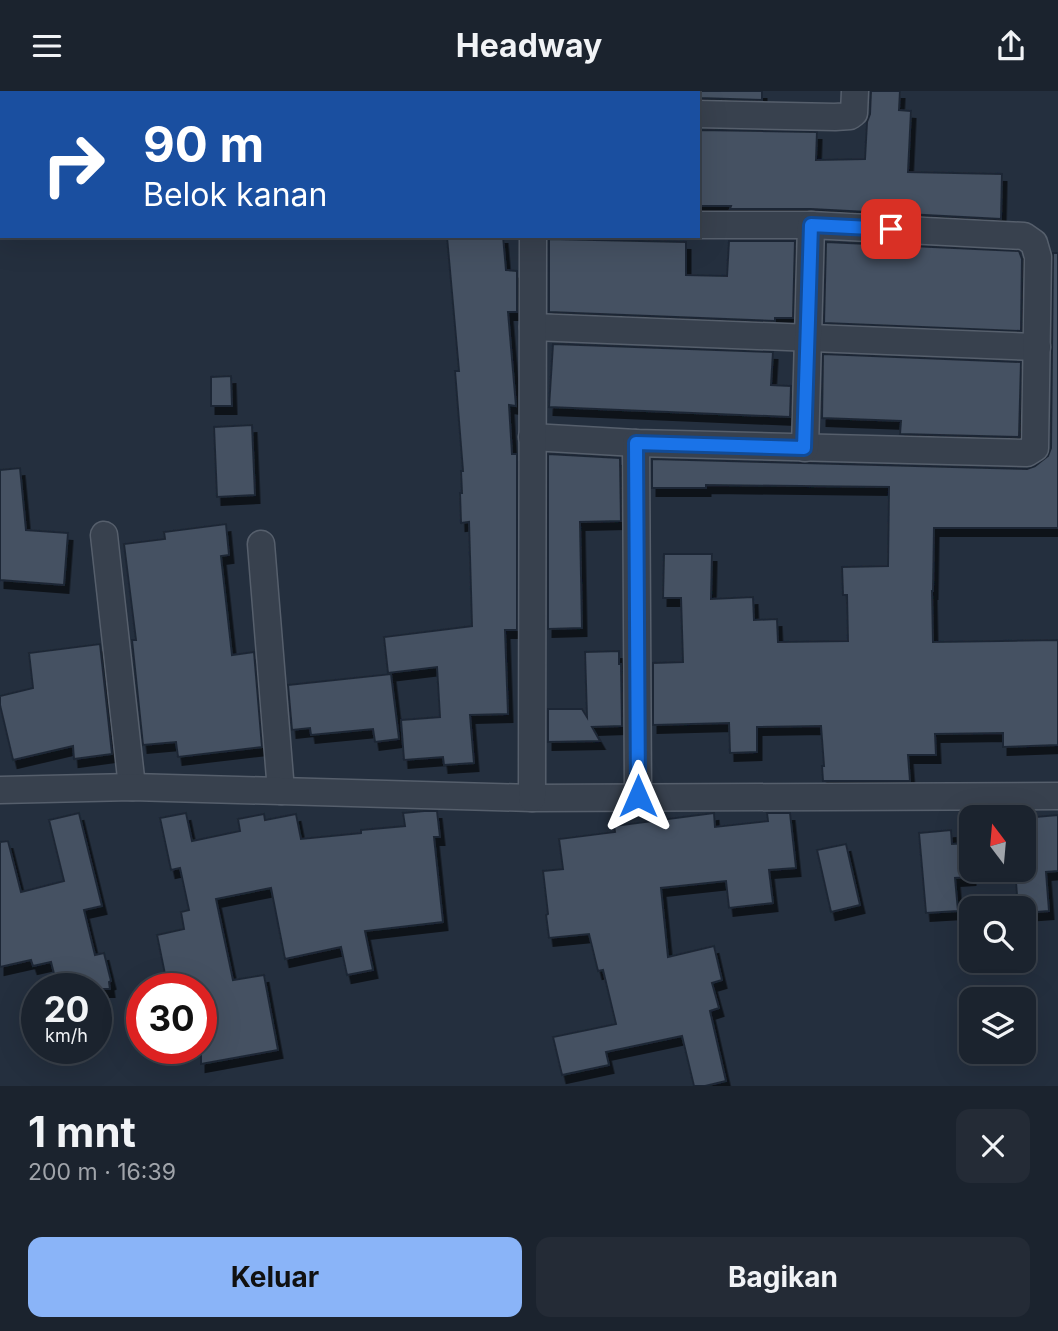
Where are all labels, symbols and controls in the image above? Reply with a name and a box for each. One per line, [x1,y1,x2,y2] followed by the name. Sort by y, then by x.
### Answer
[456,26,602,65] text: Headway
[28,27,66,65] icon: menu
[992,27,1030,65] icon: share
[143,115,264,174] text: 90 m
[28,119,119,210] icon: right
[143,175,327,214] text: Belok kanan
[861,199,921,259] pin
[872,210,910,248] icon: arrive
[601,759,675,833] position arrow
[959,805,1036,882] north arrow
[959,805,1036,1064] map controls
[959,896,1036,973] button: search
[126,973,217,1064] speed limit sign: 30
[959,987,1036,1064] button: layers
[44,988,89,1030] text: 20
[45,1025,88,1046] text: km/h
[28,1106,136,1157] text: 1 mnt
[956,1109,1030,1183] button: close
[28,1158,176,1186] text: 200 m · 16:39
[28,1237,522,1317] button: Keluar
[536,1237,1030,1317] button: Bagikan

